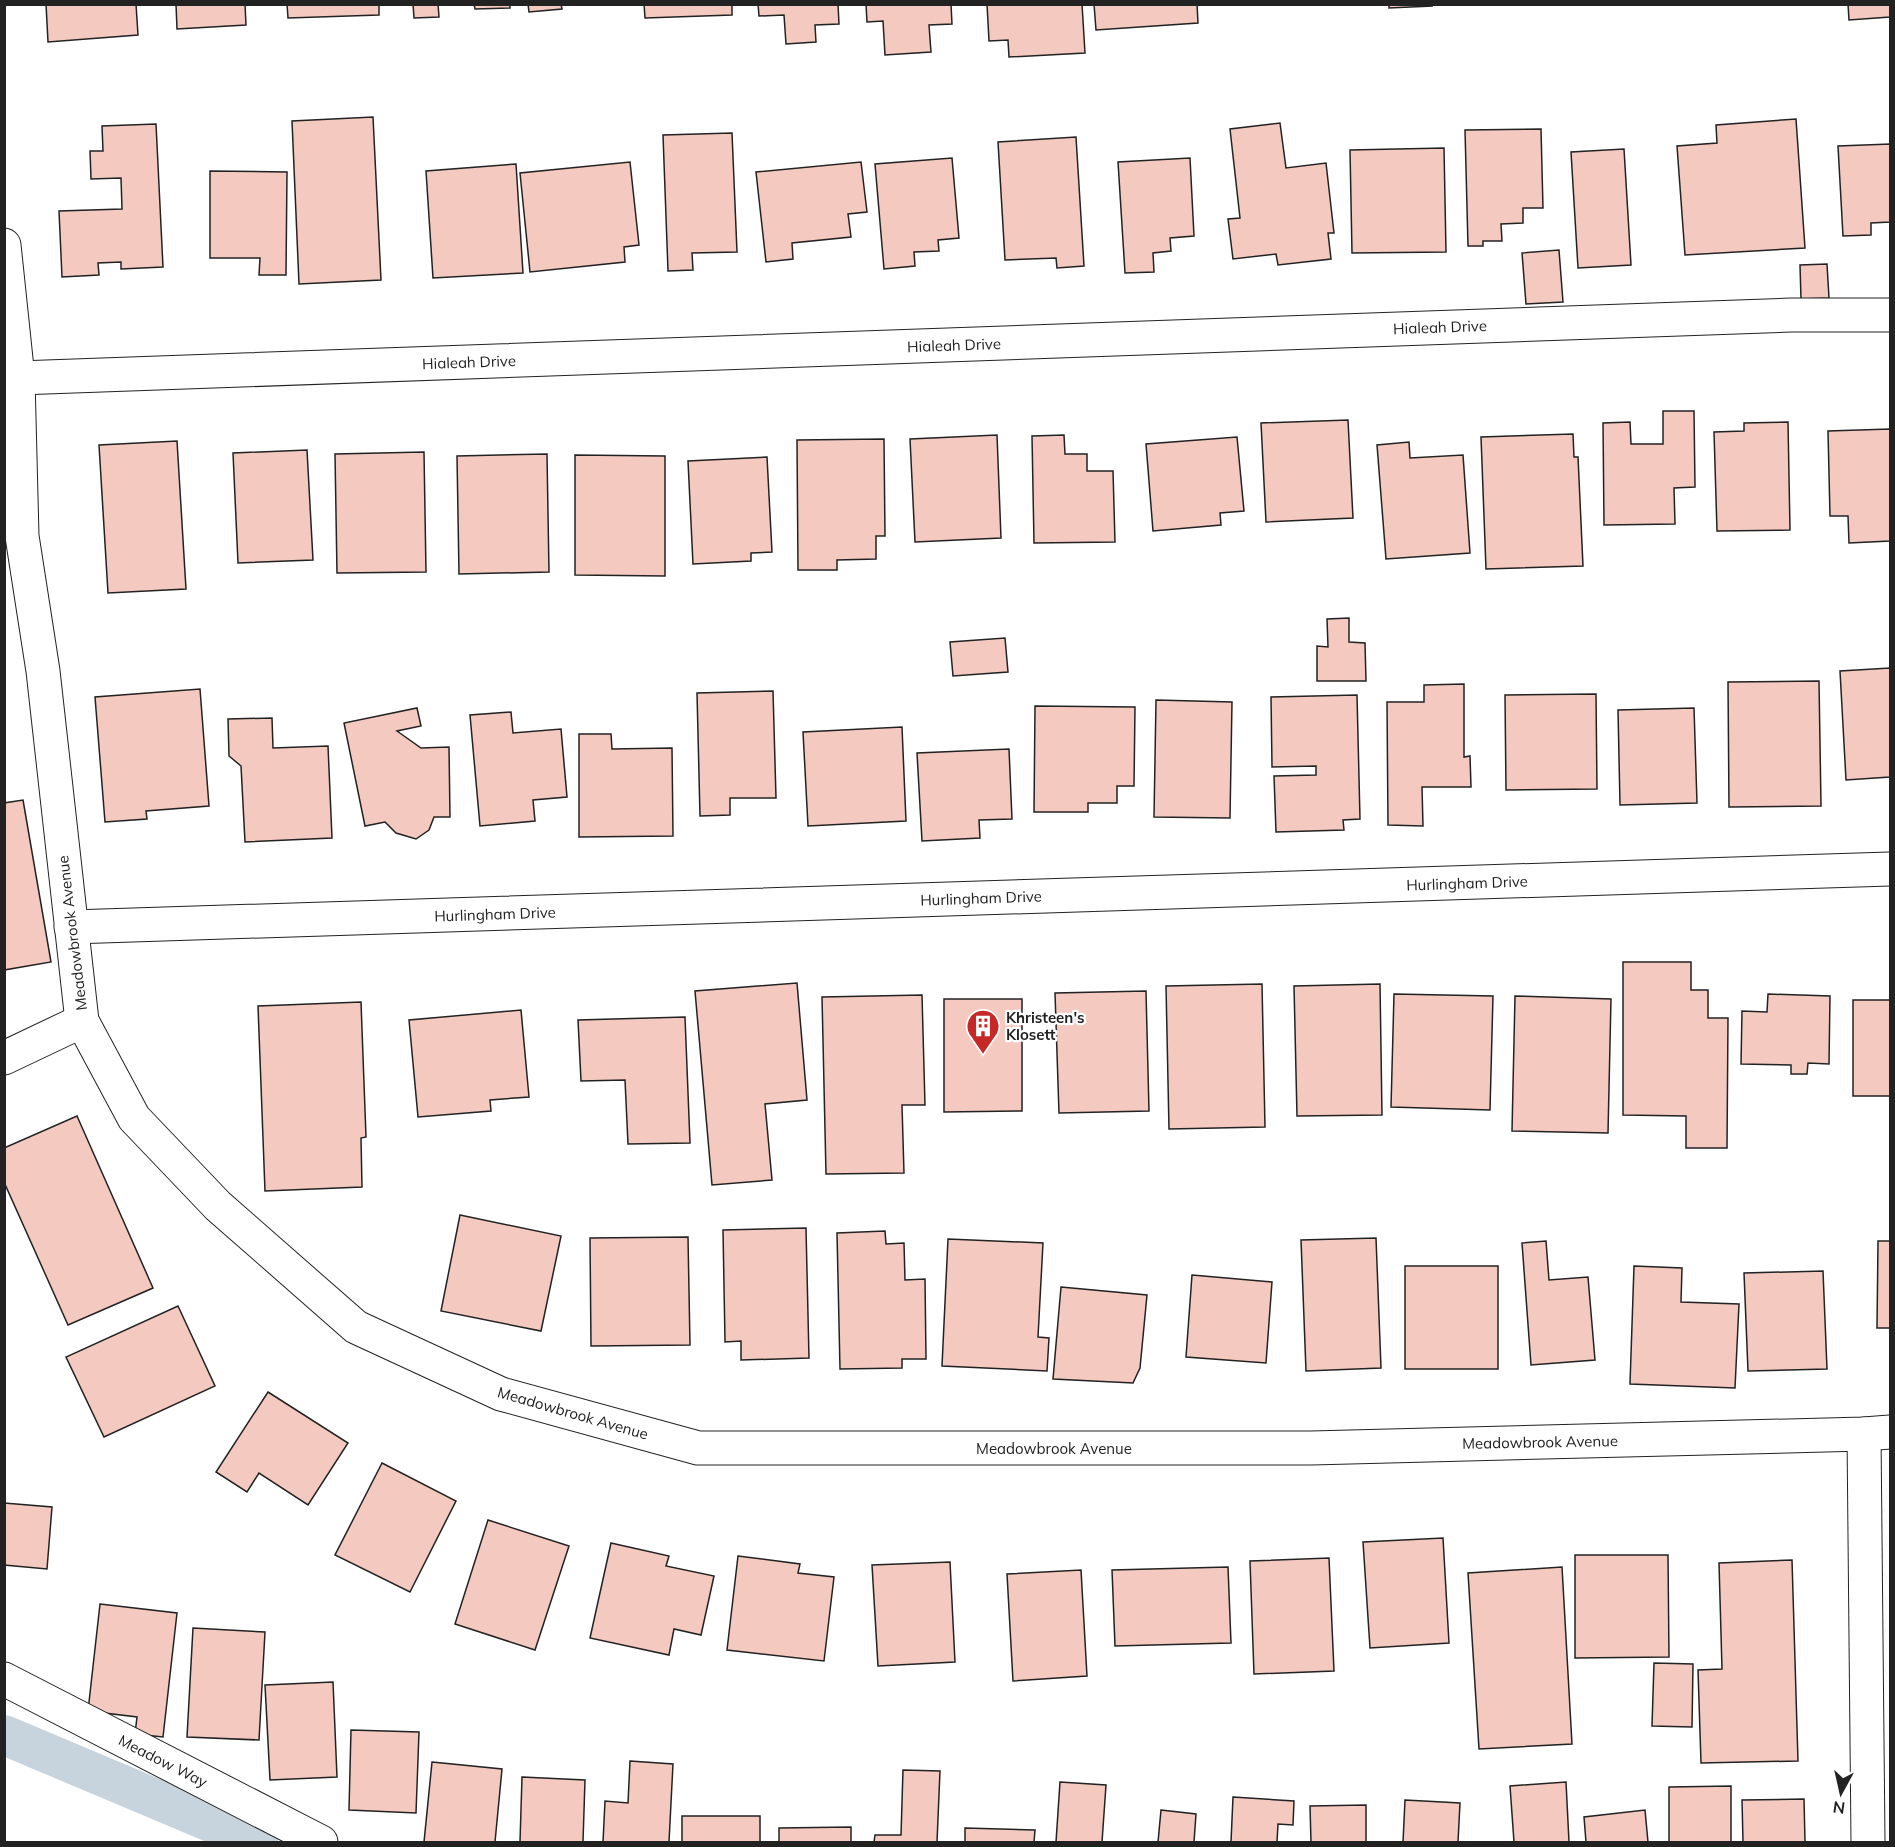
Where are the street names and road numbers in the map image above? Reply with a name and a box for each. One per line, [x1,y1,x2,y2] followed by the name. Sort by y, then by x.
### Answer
[1393,316,1487,338] street label: Hialeah Drive
[907,334,1001,356] street label: Hialeah Drive
[422,351,516,373] street label: Hialeah Drive
[53,854,91,1012] street label: Meadowbrook Avenue
[1406,871,1528,895] street label: Hurlingham Drive
[920,886,1042,910] street label: Hurlingham Drive
[434,902,556,926] street label: Hurlingham Drive
[495,1382,651,1444] street label: Meadowbrook Avenue
[1462,1431,1618,1453] street label: Meadowbrook Avenue
[976,1439,1132,1458] street label: Meadowbrook Avenue
[115,1730,211,1792] street label: Meadow Way

